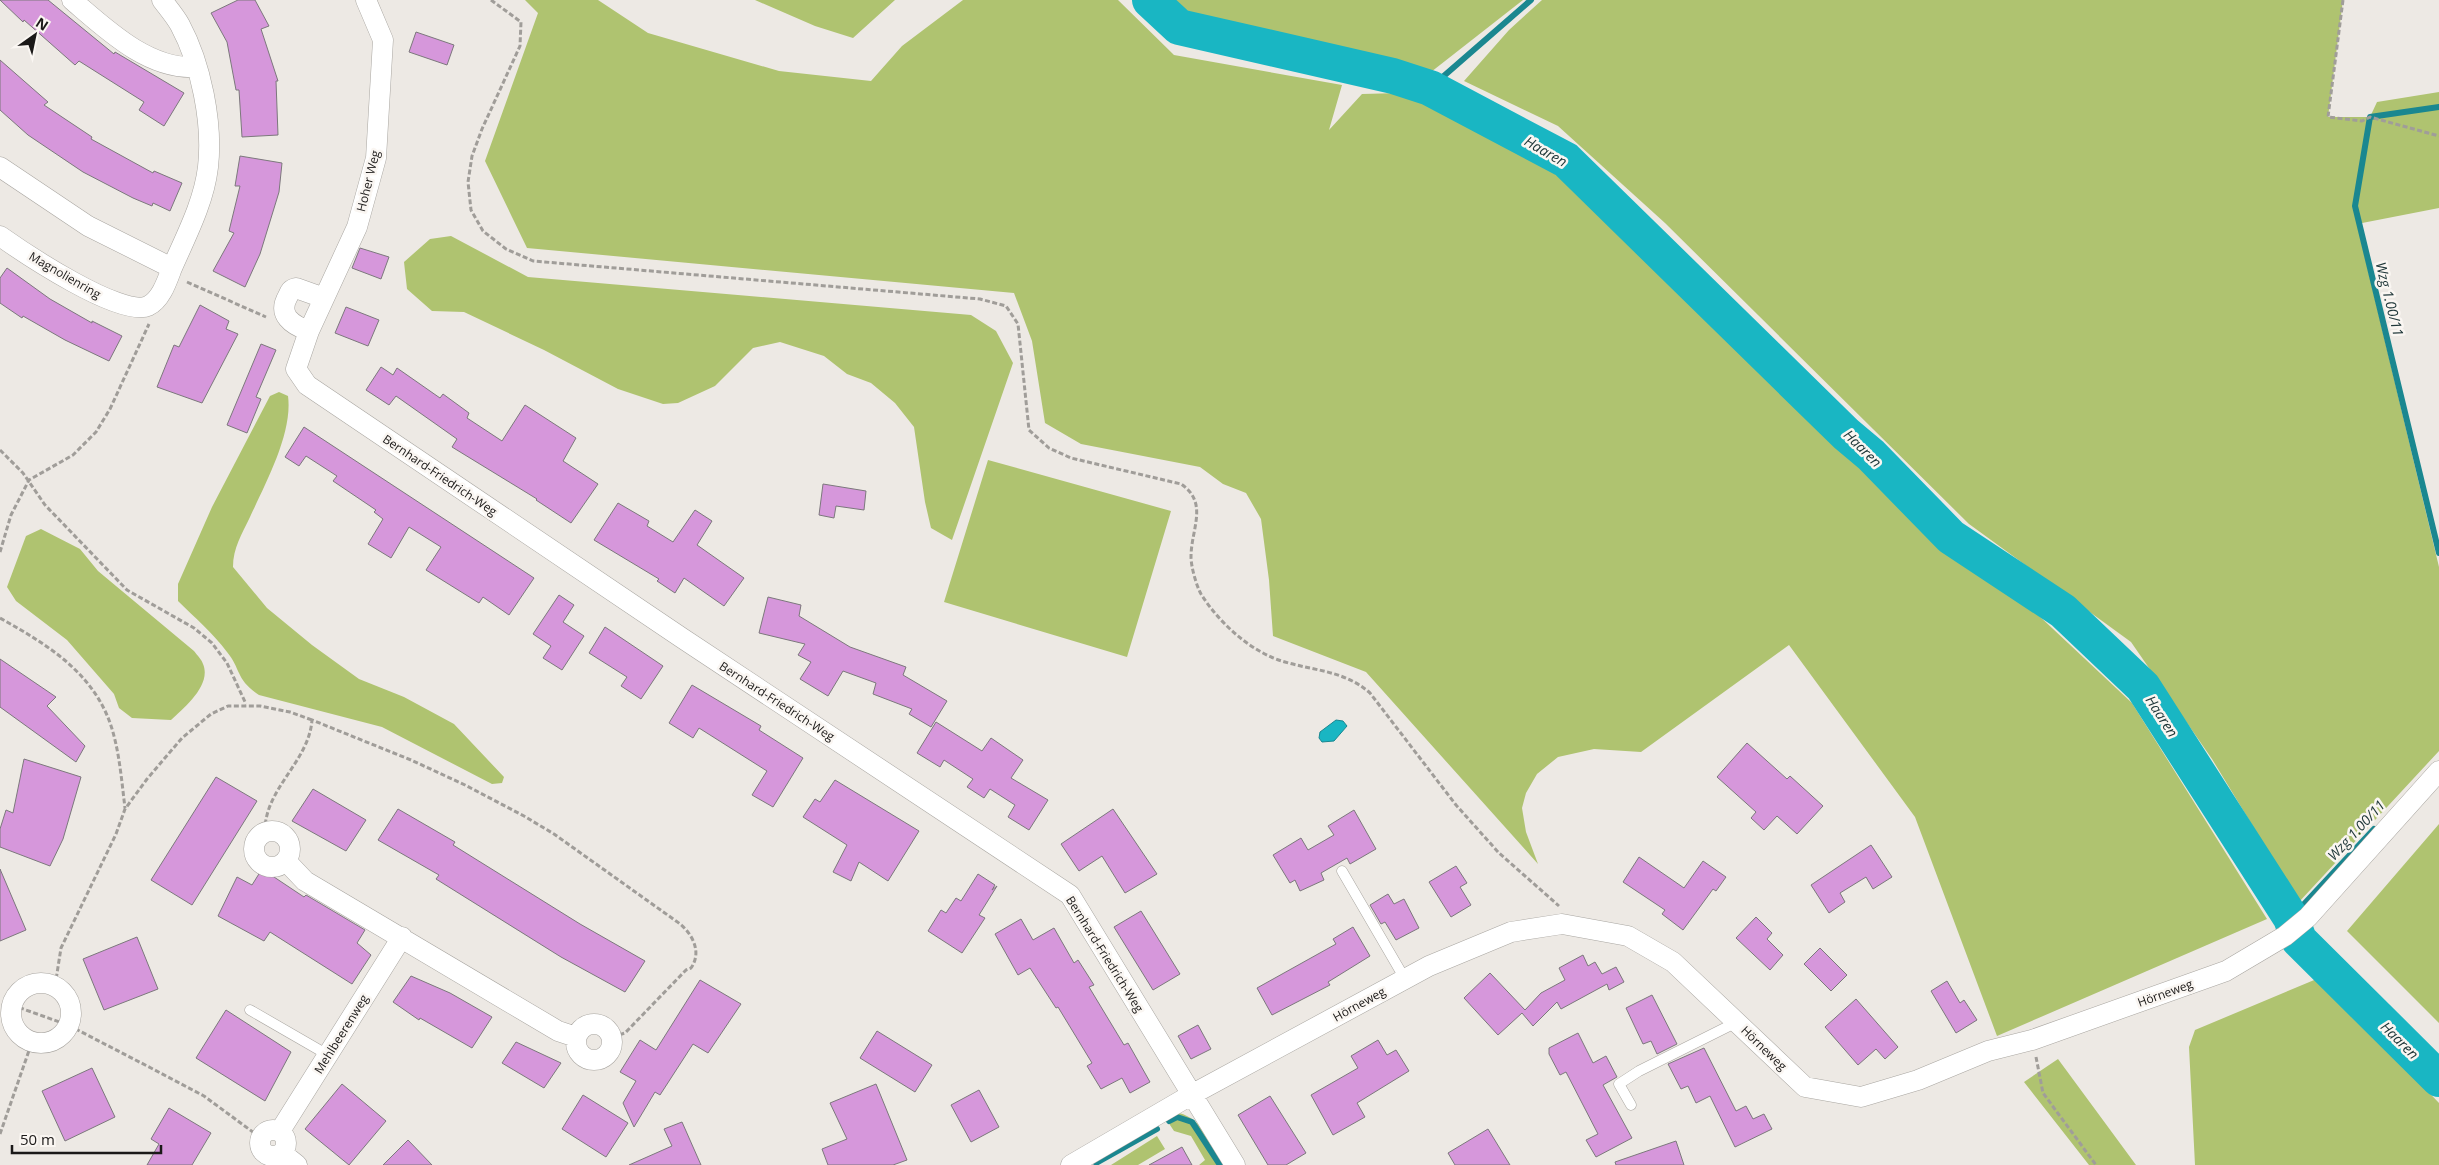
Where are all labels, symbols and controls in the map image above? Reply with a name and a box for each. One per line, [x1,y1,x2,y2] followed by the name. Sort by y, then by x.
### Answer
[10,10,60,60] north arrow
[32,13,52,35] text: N
[1521,131,1571,171] water label: Haaren
[352,148,384,213] street label: Hoher Weg
[26,248,105,303] street label: Magnolienring
[2372,260,2408,338] water label: Wzg 1.00/11
[1840,425,1886,471] water label: Haaren
[380,430,501,520] street label: Bernhard-Friedrich-Weg
[716,657,838,745] street label: Bernhard-Friedrich-Weg
[2142,692,2182,740] water label: Haaren
[2323,796,2389,864] water label: Wzg 1.00/11
[1062,893,1148,1016] street label: Bernhard-Friedrich-Weg
[2135,975,2195,1011] street label: Hörneweg
[1330,982,1389,1025] street label: Hörneweg
[310,991,372,1077] street label: Mehlbeerenweg
[2377,1017,2423,1063] water label: Haaren
[1737,1022,1791,1074] street label: Hörneweg
[12,1122,161,1154] scale bar
[20,1129,55,1149] text: 50 m

